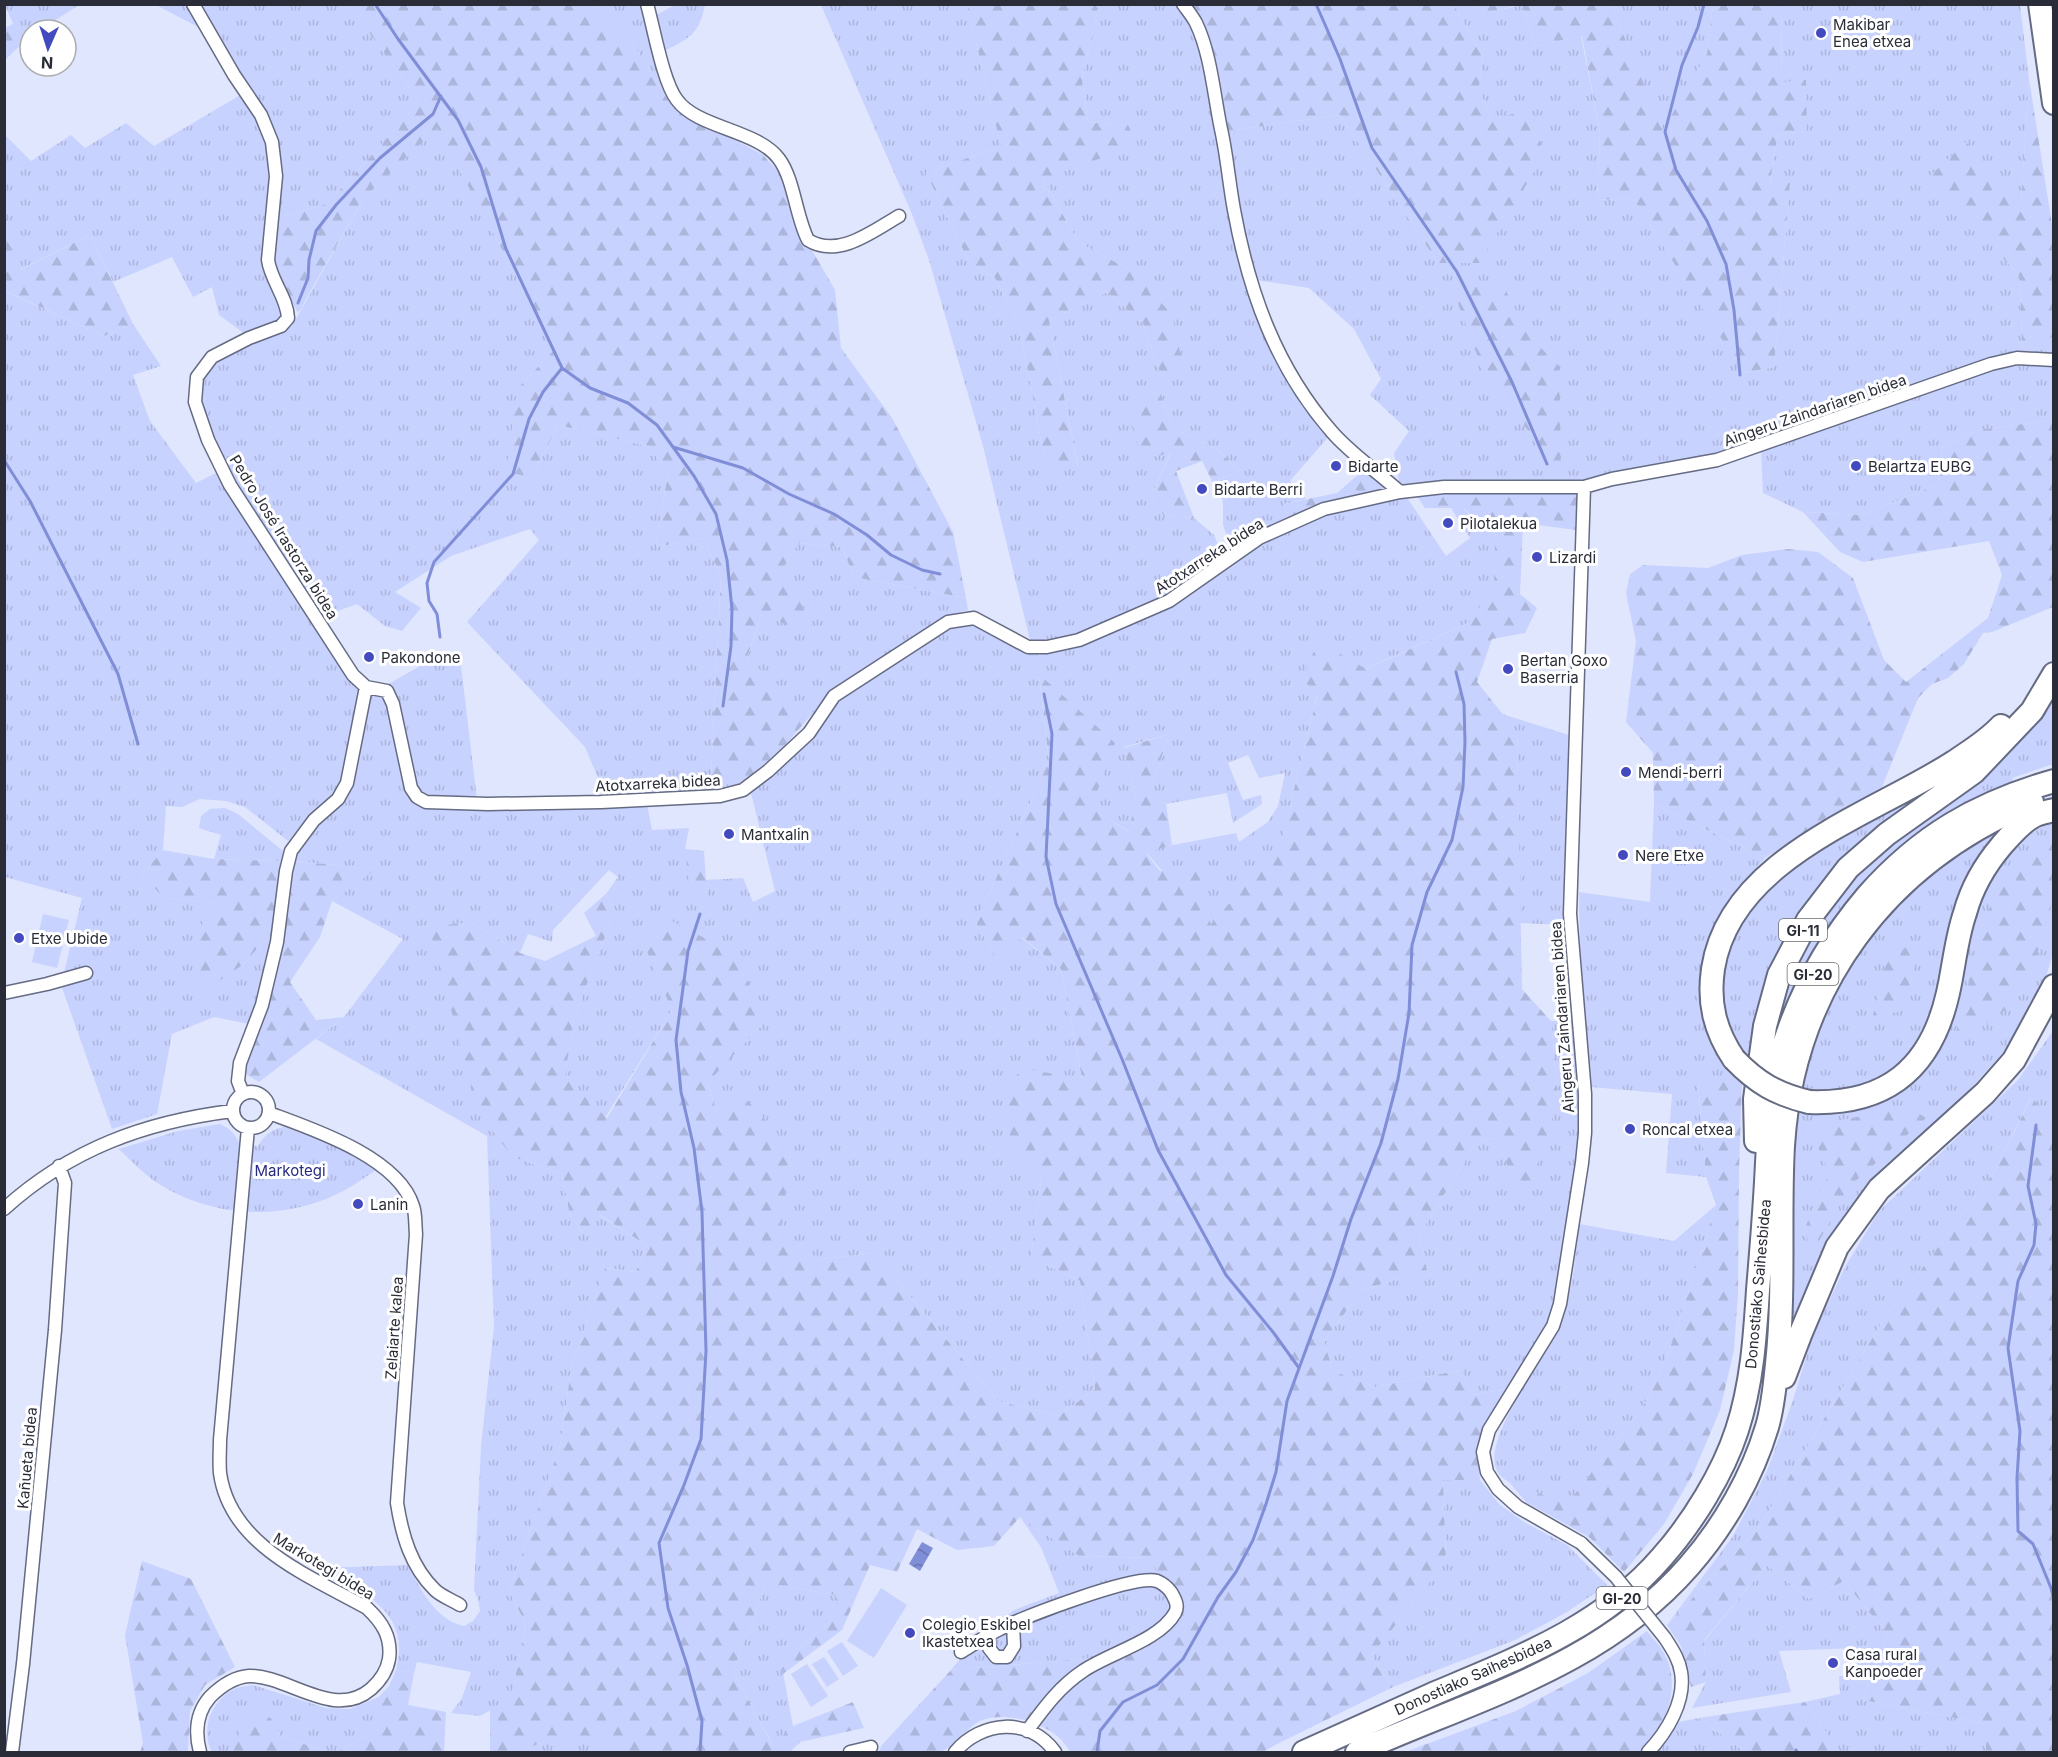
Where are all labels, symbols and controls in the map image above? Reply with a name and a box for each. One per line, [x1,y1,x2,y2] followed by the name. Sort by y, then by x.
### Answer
[1833,15,1911,51] place label: Makibar Enea etxea
[18,18,78,78] north arrow
[1814,26,1828,40] marker: Makibar Enea etxea
[41,53,54,73] text: N
[1721,370,1909,450] street label: Aingeru Zaindariaren bidea
[226,451,342,623] street label: Pedro José Irastorza bidea
[1348,457,1398,476] place label: Bidarte
[1868,457,1972,476] place label: Belartza EUBG
[1329,459,1343,473] marker: Bidarte
[1849,459,1863,473] marker: Belartza EUBG
[1214,480,1303,499] place label: Bidarte Berri
[1195,482,1209,496] marker: Bidarte Berri
[1151,514,1267,598] street label: Atotxarreka bidea
[1460,514,1537,533] place label: Pilotalekua
[1441,516,1455,530] marker: Pilotalekua
[1549,548,1596,567] place label: Lizardi
[1530,550,1544,564] marker: Lizardi
[381,648,461,667] place label: Pakondone
[362,650,376,664] marker: Pakondone
[1520,651,1608,687] place label: Bertan Goxo Baserria
[1501,662,1515,676] marker: Bertan Goxo Baserria
[1638,763,1722,782] place label: Mendi-berri
[1619,765,1633,779] marker: Mendi-berri
[595,770,721,796] street label: Atotxarreka bidea
[741,825,809,844] place label: Mantxalin
[722,827,736,841] marker: Mantxalin
[1635,846,1704,865] place label: Nere Etxe
[1616,848,1630,862] marker: Nere Etxe
[1779,919,1827,941] road number: GI-11
[1546,921,1578,1113] street label: Aingeru Zaindariaren bidea
[31,929,108,948] place label: Etxe Ubide
[12,931,26,945] marker: Etxe Ubide
[1788,963,1838,985] road number: GI-20
[1642,1120,1733,1139] place label: Roncal etxea
[1623,1122,1637,1136] marker: Roncal etxea
[254,1161,326,1180] park label: Markotegi
[370,1195,408,1214] place label: Lanin
[351,1197,365,1211] marker: Lanin
[1741,1198,1775,1370] street label: Donostiako Saihesbidea
[381,1276,407,1380] street label: Zelaiarte kalea
[13,1406,41,1510] street label: Kañueta bidea
[270,1528,378,1604] street label: Markotegi bidea
[1596,1587,1648,1609] road number: GI-20
[922,1615,1031,1651] place label: Colegio Eskibel Ikastetxea
[903,1626,917,1640] marker: Colegio Eskibel Ikastetxea
[1391,1633,1555,1719] street label: Donostiako Saihesbidea
[1845,1645,1923,1681] place label: Casa rural Kanpoeder
[1826,1656,1840,1670] marker: Casa rural Kanpoeder

